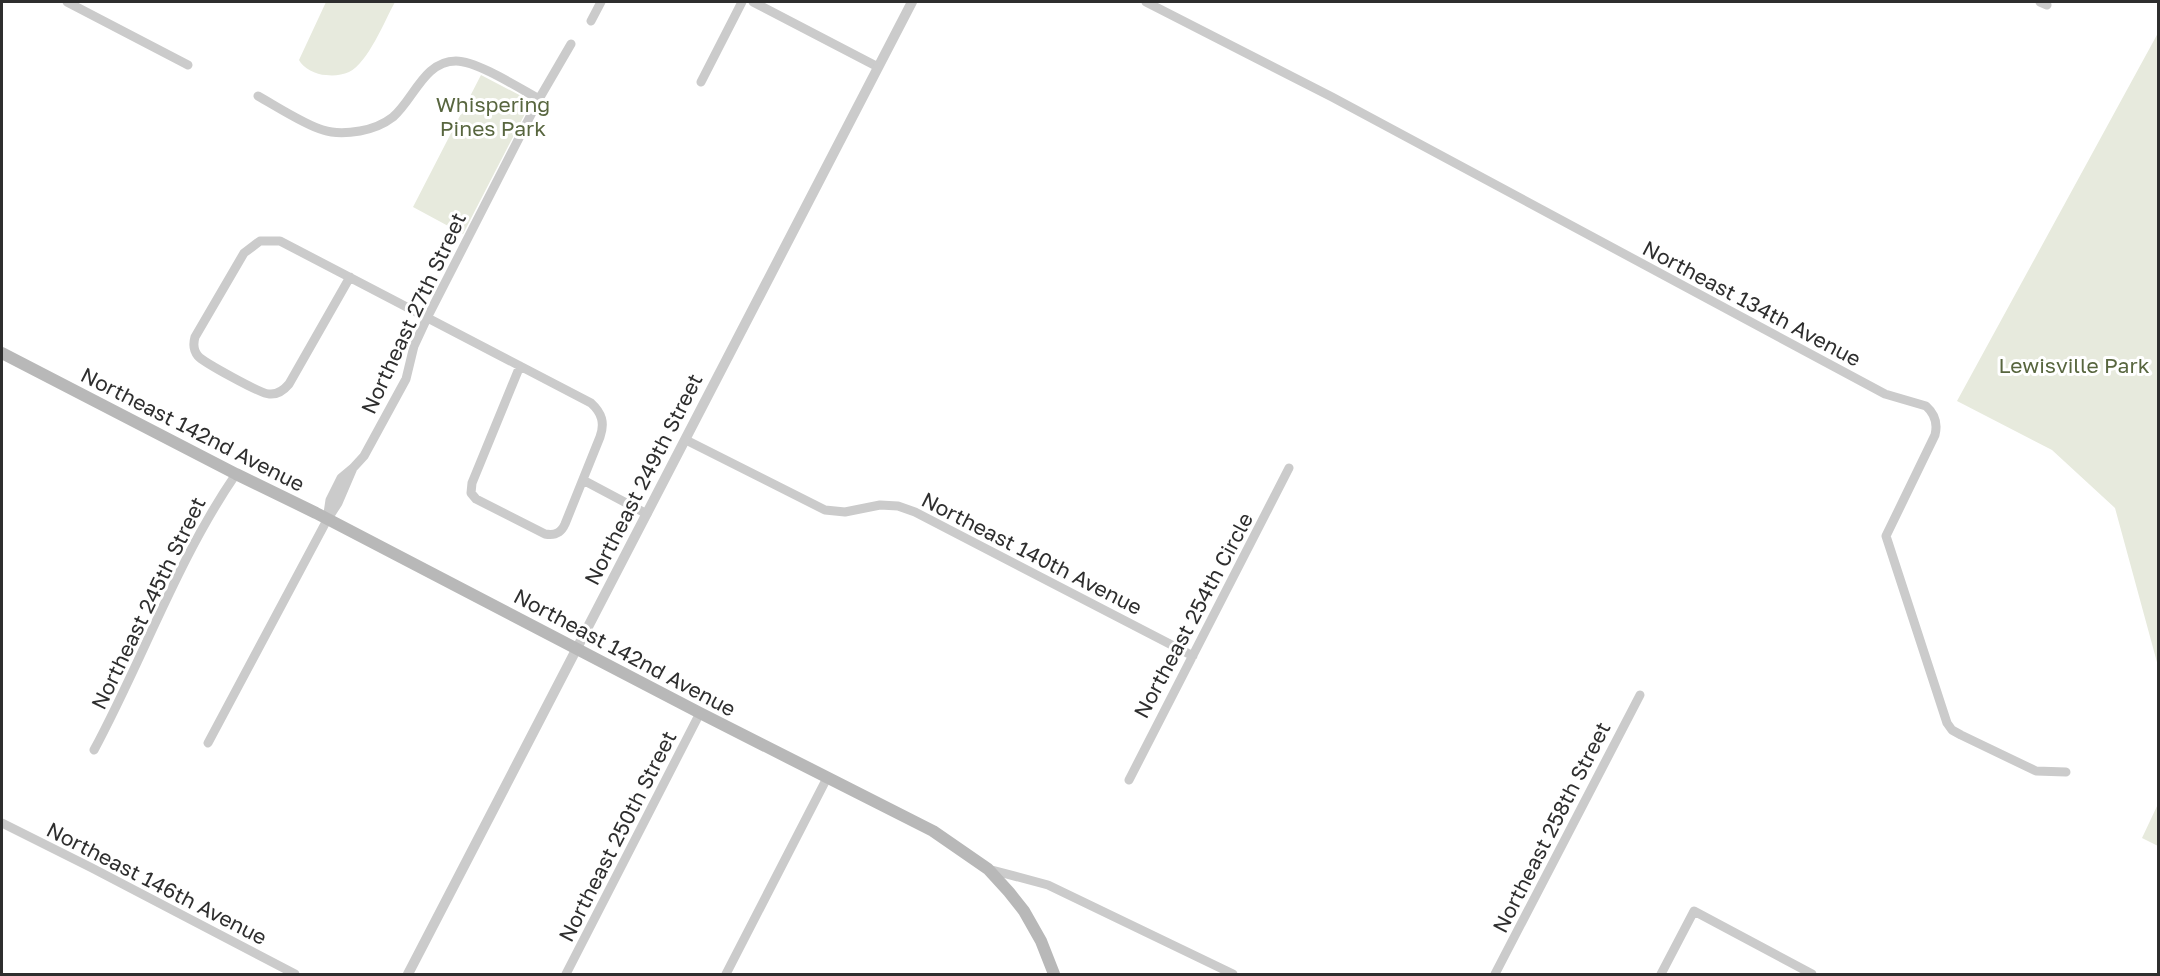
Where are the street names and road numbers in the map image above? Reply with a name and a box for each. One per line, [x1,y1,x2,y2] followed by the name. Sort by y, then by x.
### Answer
[355,208,471,418] street label: Northeast 27th Street
[1638,234,1866,372] street label: Northeast 134th Avenue
[77,361,309,497] street label: Northeast 142nd Avenue
[578,369,708,589] street label: Northeast 249th Street
[917,486,1147,620] street label: Northeast 140th Avenue
[85,492,211,714] street label: Northeast 245th Street
[1128,508,1258,722] street label: Northeast 254th Circle
[510,582,740,722] street label: Northeast 142nd Avenue
[1486,717,1616,937] street label: Northeast 258th Street
[552,726,682,946] street label: Northeast 250th Street
[43,816,271,950] street label: Northeast 146th Avenue

